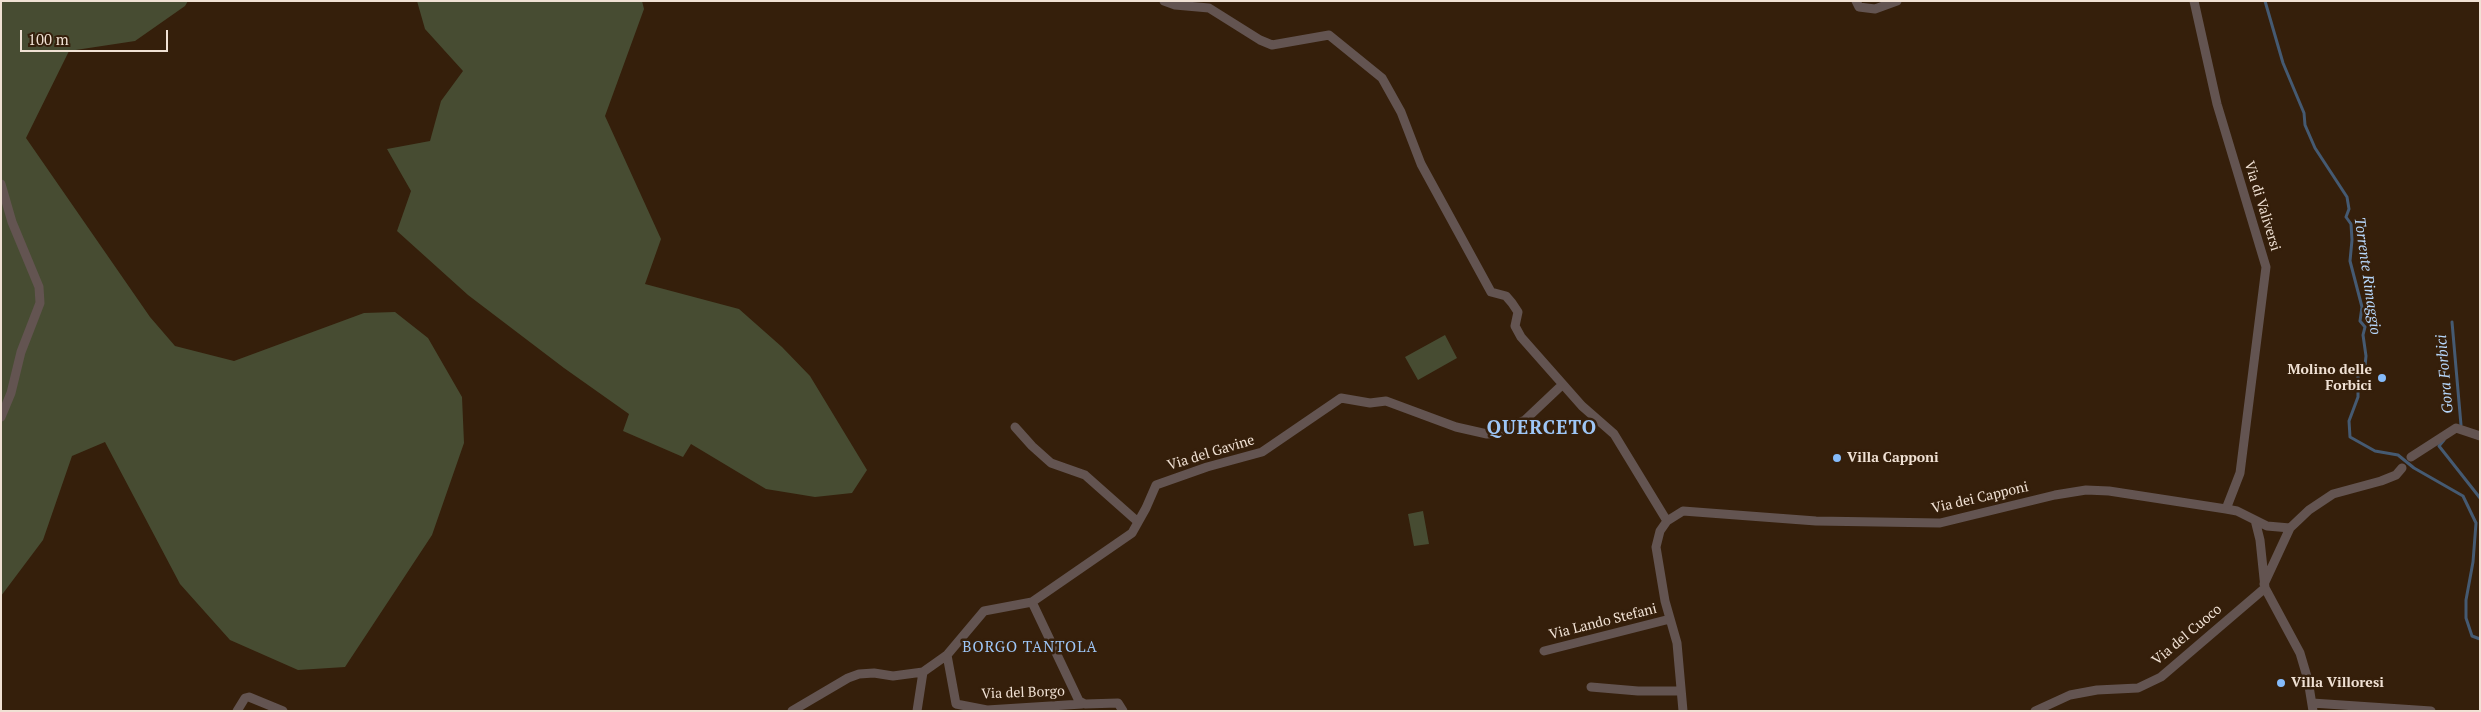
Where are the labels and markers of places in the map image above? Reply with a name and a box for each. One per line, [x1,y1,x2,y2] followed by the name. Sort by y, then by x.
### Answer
[2288,362,2372,394] place label: Molino delle Forbici
[2376,372,2388,384] marker: Molino delle Forbici
[1847,450,1939,466] place label: Villa Capponi
[1831,452,1843,464] marker: Villa Capponi
[2291,675,2384,691] place label: Villa Villoresi
[2275,677,2287,689] marker: Villa Villoresi

